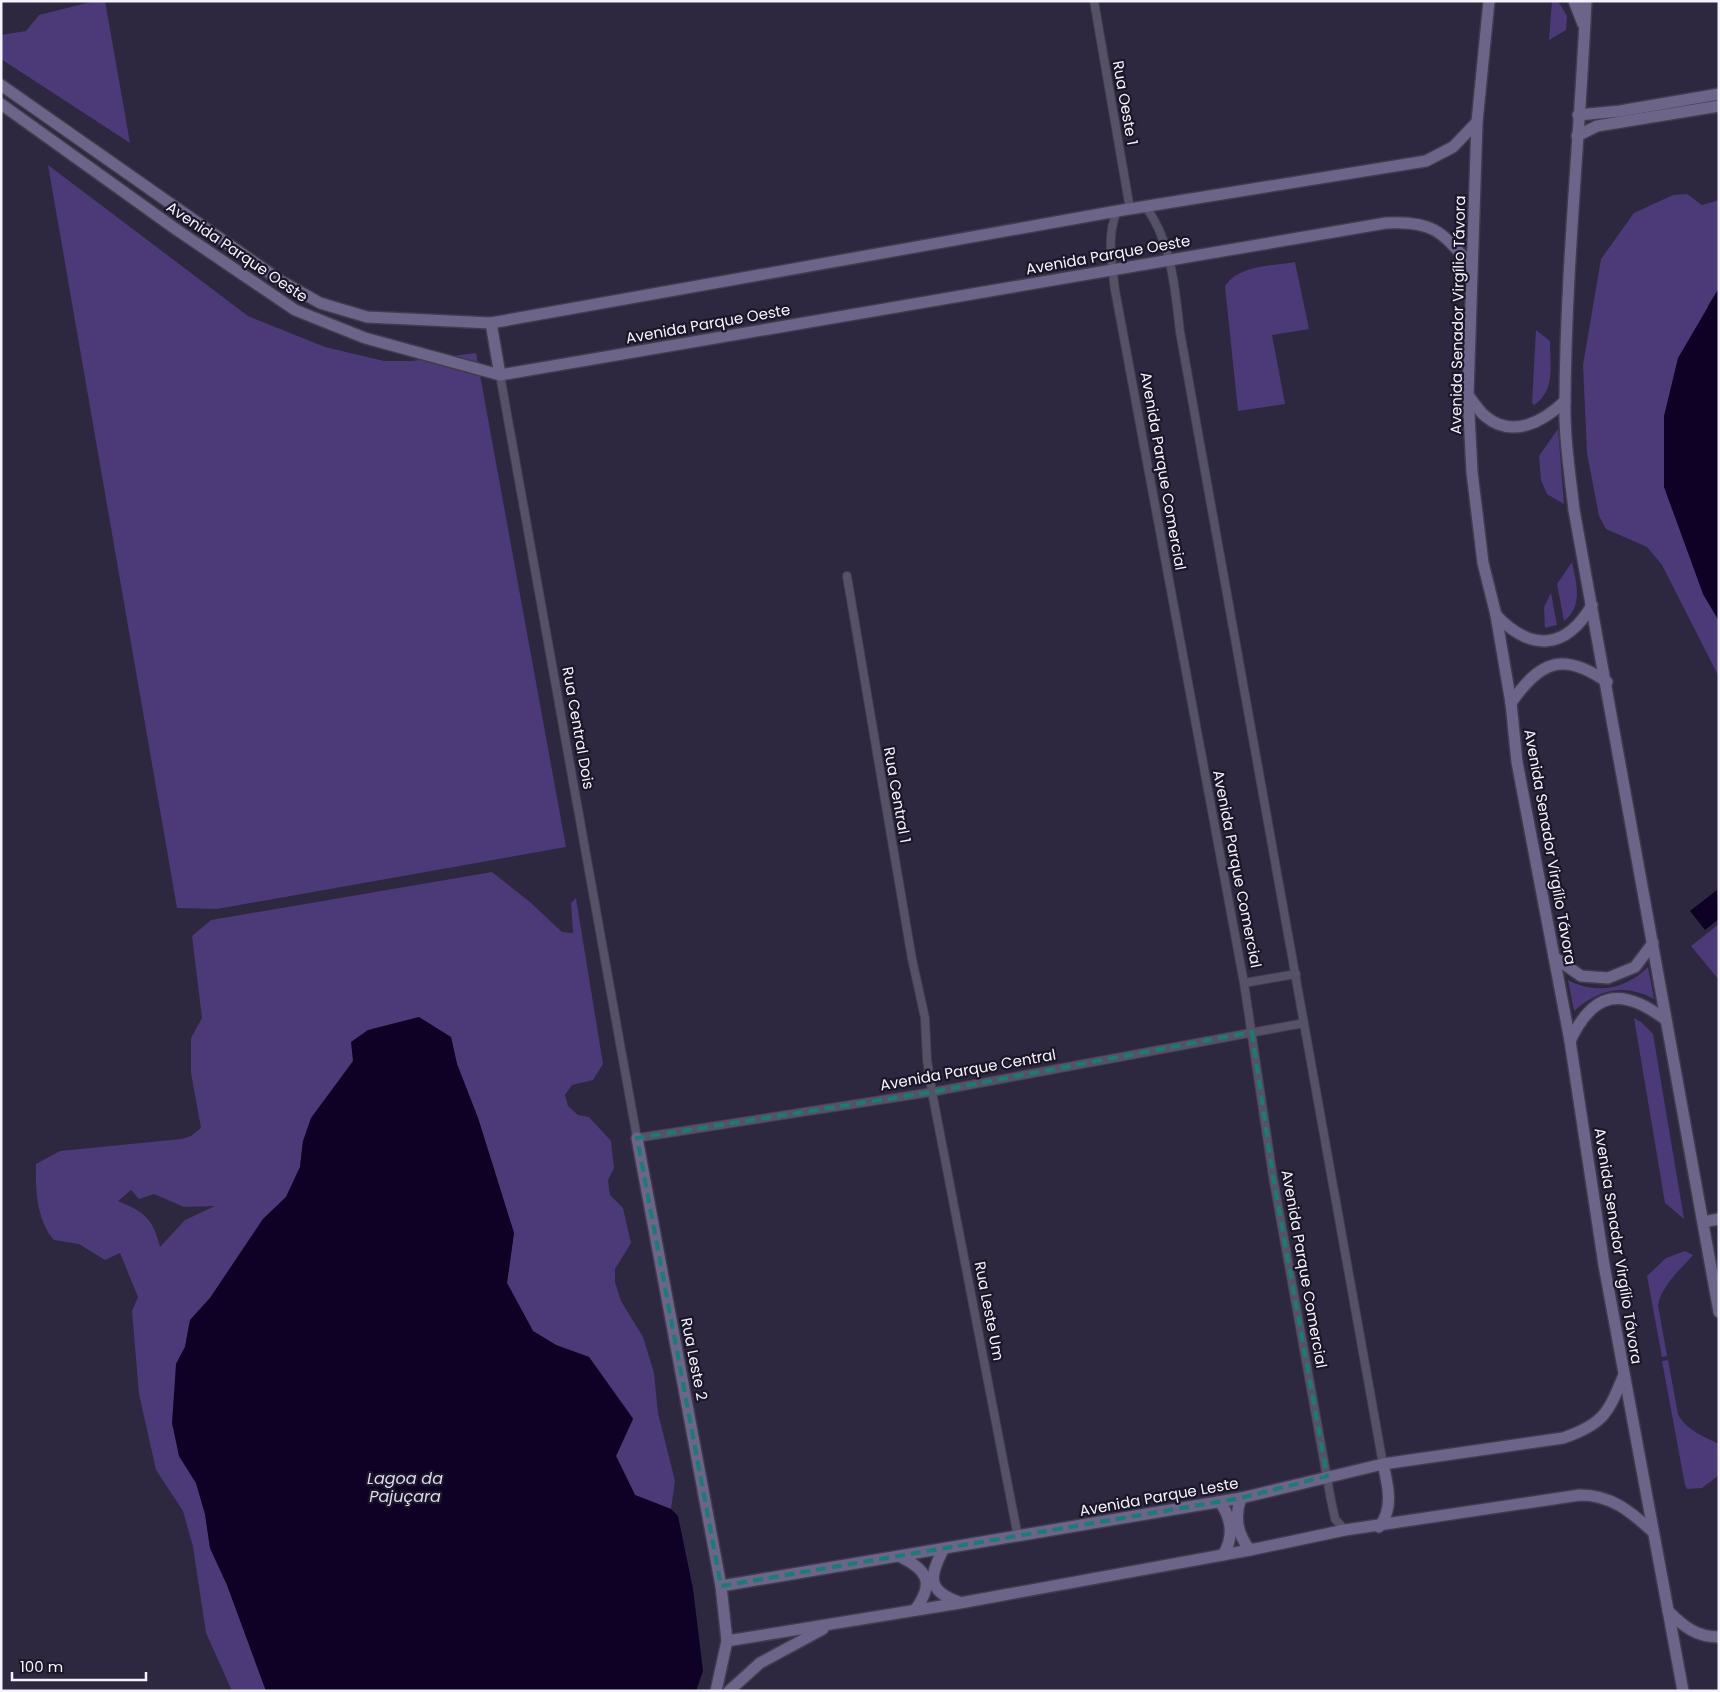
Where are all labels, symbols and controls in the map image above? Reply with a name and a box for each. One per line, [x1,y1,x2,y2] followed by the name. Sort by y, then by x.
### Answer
[1108,59,1143,147] street label: Rua Oeste 1
[1445,195,1470,435] street label: Avenida Senador Virgílio Távora
[162,196,312,307] street label: Avenida Parque Oeste
[1024,230,1192,279] street label: Avenida Parque Oeste
[624,299,792,348] street label: Avenida Parque Oeste
[1136,370,1191,572] street label: Avenida Parque Comercial
[557,665,600,791] street label: Rua Central Dois
[1519,727,1582,966] street label: Avenida Senador Virgílio Távora
[879,745,916,845] street label: Rua Central 1
[1208,768,1267,970] street label: Avenida Parque Comercial
[878,1044,1057,1095] street label: Avenida Parque Central
[1589,1126,1648,1366] street label: Avenida Senador Virgílio Távora
[1277,1168,1332,1370] street label: Avenida Parque Comercial
[970,1259,1009,1362] street label: Rua Leste Um
[676,1316,713,1402] street label: Rua Leste 2
[367,1467,443,1508] water label: Lagoa da Pajuçara
[1078,1472,1240,1521] street label: Avenida Parque Leste
[12,1650,146,1682] scale bar
[20,1656,63,1677] text: 100 m

